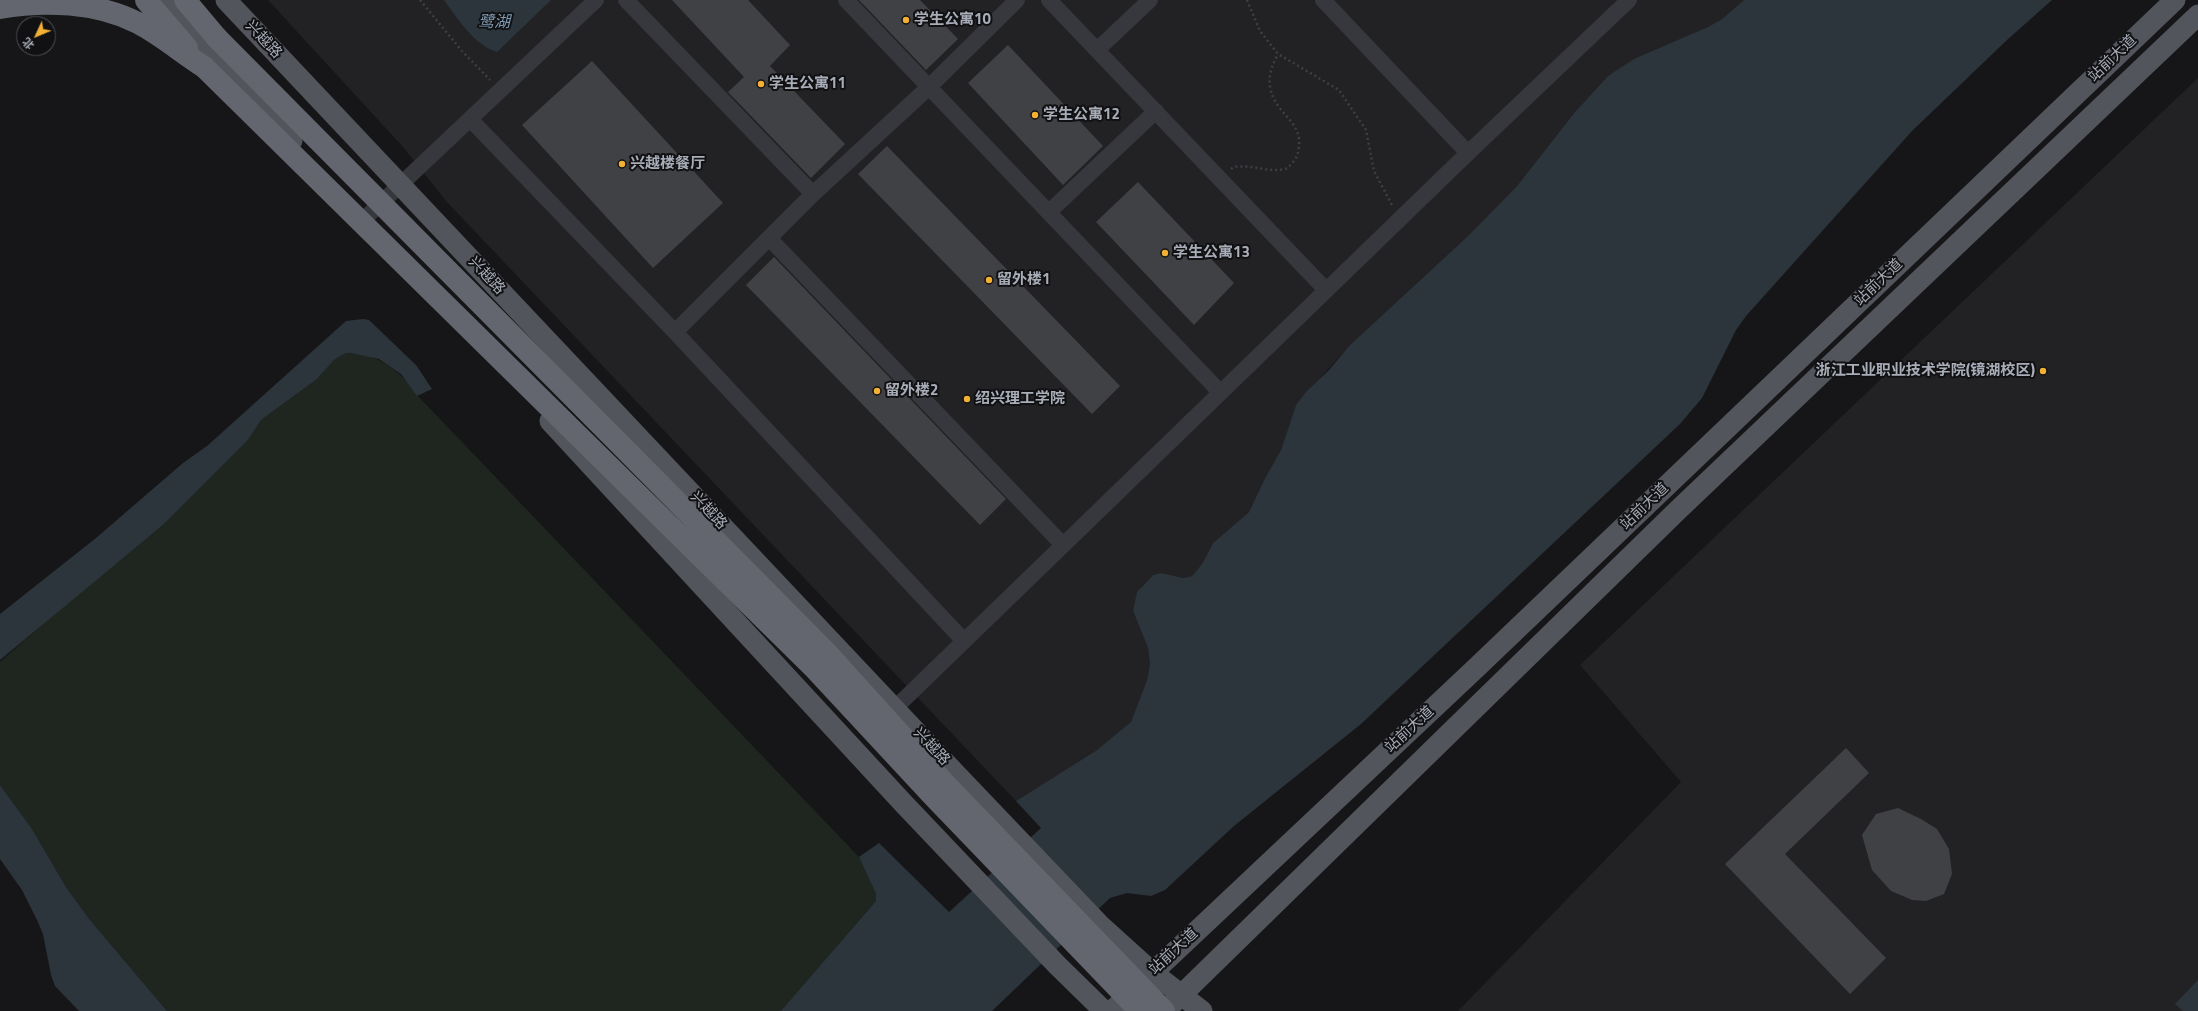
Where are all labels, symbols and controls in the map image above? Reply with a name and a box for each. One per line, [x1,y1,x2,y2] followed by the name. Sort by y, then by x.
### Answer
[914,11,991,29] place label: 学生公寓10
[478,13,510,33] water label: 鹭湖
[901,15,911,25] marker: 学生公寓10
[16,16,56,56] north arrow
[241,17,285,63] street label: 兴越路
[2085,32,2141,86] street label: 站前大道
[19,34,38,53] text: 北
[769,75,846,93] place label: 学生公寓11
[756,79,766,89] marker: 学生公寓11
[1043,106,1120,124] place label: 学生公寓12
[1030,110,1040,120] marker: 学生公寓12
[630,155,705,173] place label: 兴越楼餐厅
[617,159,627,169] marker: 兴越楼餐厅
[1173,244,1250,262] place label: 学生公寓13
[1160,248,1170,258] marker: 学生公寓13
[464,253,508,299] street label: 兴越路
[1851,256,1907,310] street label: 站前大道
[997,271,1050,289] place label: 留外楼1
[984,275,994,285] marker: 留外楼1
[1816,362,2035,380] place label: 浙江工业职业技术学院(镜湖校区)
[2038,366,2048,376] marker: 浙江工业职业技术学院(镜湖校区)
[885,382,938,400] place label: 留外楼2
[872,386,882,396] marker: 留外楼2
[975,390,1065,408] place label: 绍兴理工学院
[962,394,972,404] marker: 绍兴理工学院
[1617,480,1673,534] street label: 站前大道
[686,488,730,534] street label: 兴越路
[1382,703,1438,757] street label: 站前大道
[909,724,953,770] street label: 兴越路
[1146,925,1202,979] street label: 站前大道

